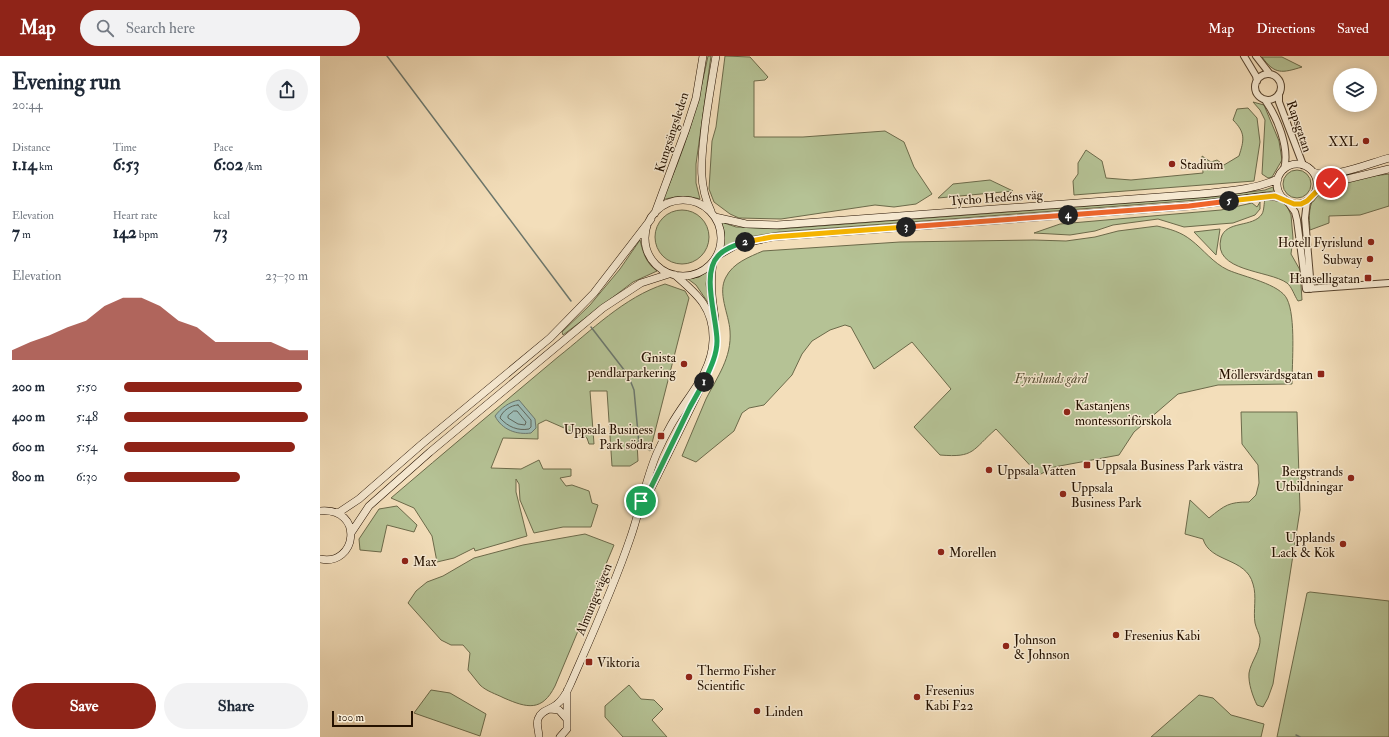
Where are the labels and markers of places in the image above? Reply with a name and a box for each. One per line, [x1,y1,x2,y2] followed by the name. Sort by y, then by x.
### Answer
[1328,134,1359,150] place label: XXL
[1361,136,1371,146] marker: XXL
[1180,157,1223,173] place label: Stadium
[1167,159,1177,169] marker: Stadium
[1314,166,1348,200] pin
[1219,191,1239,211] pin: 5
[1058,205,1078,225] pin: 4
[896,217,916,237] pin: 3
[735,232,755,252] pin: 2
[1278,235,1364,252] place label: Hotell Fyrislund
[1366,237,1376,247] marker: Hotell Fyrislund
[1323,252,1362,269] place label: Subway
[1365,254,1375,264] marker: Subway
[1289,271,1360,287] place label: Hanselligatan
[1363,273,1373,283] marker: Hanselligatan
[587,350,677,382] place label: Gnista pendlarparkering
[679,359,689,369] marker: Gnista pendlarparkering
[1219,367,1313,383] place label: Möllersvärdsgatan
[1316,369,1326,379] marker: Möllersvärdsgatan
[694,372,714,392] pin: 1
[1075,398,1172,429] place label: Kastanjens montessoriförskola
[1062,407,1072,417] marker: Kastanjens montessoriförskola
[564,422,654,453] place label: Uppsala Business Park södra
[656,431,666,441] marker: Uppsala Business Park södra
[1095,458,1244,475] place label: Uppsala Business Park västra
[1082,460,1092,470] marker: Uppsala Business Park västra
[997,463,1076,480] place label: Uppsala Vatten
[1275,464,1344,495] place label: Bergstrands Utbildningar
[984,465,994,475] marker: Uppsala Vatten
[1346,473,1356,483] marker: Bergstrands Utbildningar
[1071,480,1142,511] place label: Uppsala Business Park
[624,484,658,518] pin
[1058,489,1068,499] marker: Uppsala Business Park
[1271,530,1336,561] place label: Upplands Lack & Kök
[1338,539,1348,549] marker: Upplands Lack & Kök
[949,545,997,561] place label: Morellen
[936,547,946,557] marker: Morellen
[413,554,437,570] place label: Max
[400,556,410,566] marker: Max
[1124,628,1201,644] place label: Fresenius Kabi
[1111,630,1121,640] marker: Fresenius Kabi
[1013,632,1070,663] place label: Johnson & Johnson
[1001,641,1011,651] marker: Johnson & Johnson
[597,655,640,671] place label: Viktoria
[584,657,594,667] marker: Viktoria
[697,663,776,694] place label: Thermo Fisher Scientific
[684,672,694,682] marker: Thermo Fisher Scientific
[925,683,975,714] place label: Fresenius Kabi F22
[912,692,922,702] marker: Fresenius Kabi F22
[765,704,803,720] place label: Linden
[752,706,762,716] marker: Linden

